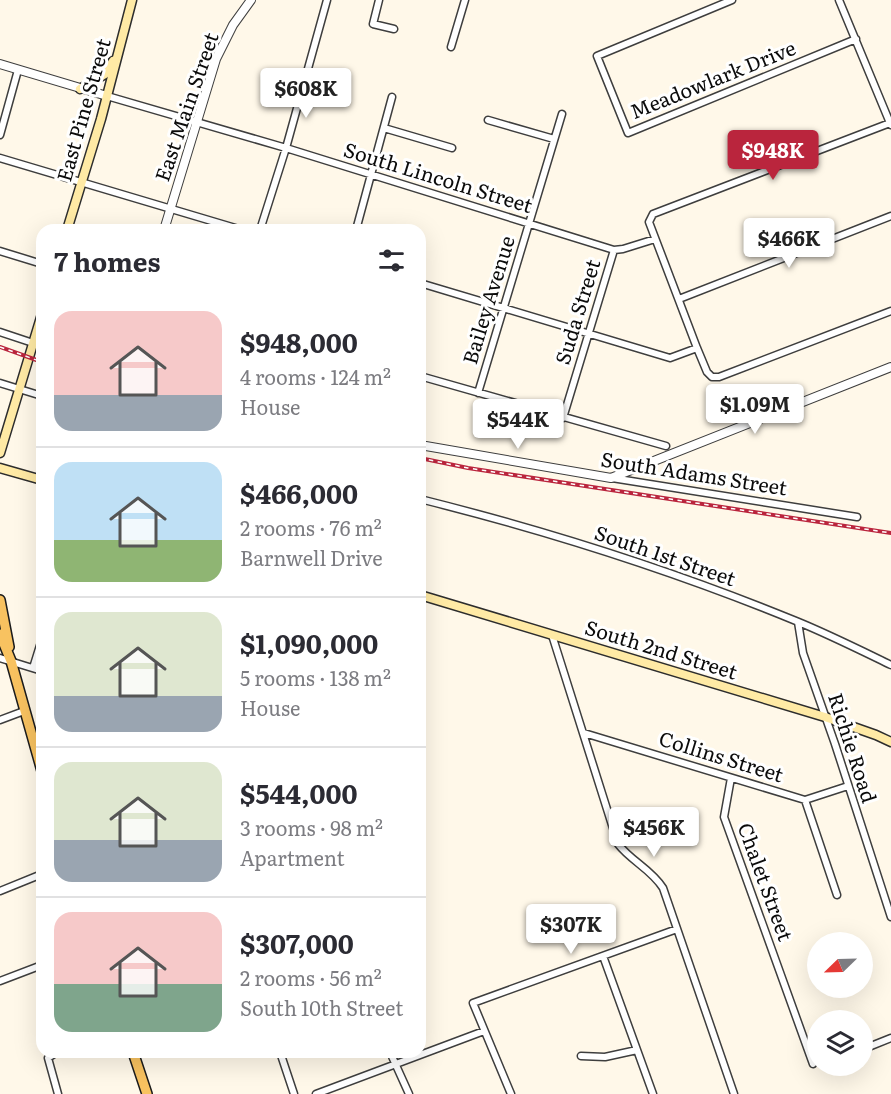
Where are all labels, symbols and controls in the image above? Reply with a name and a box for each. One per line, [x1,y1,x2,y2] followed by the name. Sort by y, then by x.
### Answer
[146,28,225,185] street label: East Main Street
[625,31,800,125] street label: Meadowlark Drive
[47,34,117,185] street label: East Pine Street
[264,68,348,119] pin: $608K
[274,72,338,102] text: $608K
[731,130,815,181] pin: $948K
[341,133,537,219] street label: South Lincoln Street
[742,134,804,164] text: $948K
[747,218,831,269] pin: $466K
[758,222,821,252] text: $466K
[453,231,521,367] street label: Bailey Avenue
[54,241,160,280] text: 7 homes
[375,244,408,277] icon: filters
[546,255,606,368] street label: Suda Street
[240,322,358,361] text: $948,000
[102,335,174,407] icon: home
[240,361,391,391] text: 4 rooms · 124 m²
[706,384,804,435] pin: $1.09M
[720,388,790,418] text: $1.09M
[240,391,300,421] text: House
[476,399,560,450] pin: $544K
[487,403,549,433] text: $544K
[599,443,789,502] street label: South Adams Street
[240,473,358,512] text: $466,000
[102,486,174,558] icon: home
[240,512,382,542] text: 2 rooms · 76 m²
[591,516,740,592] street label: South 1st Street
[240,542,383,572] text: Barnwell Drive
[582,611,741,685] street label: South 2nd Street
[240,623,378,662] text: $1,090,000
[102,636,174,708] icon: home
[240,662,391,692] text: 5 rooms · 138 m²
[822,689,886,806] street label: Richie Road
[240,692,300,722] text: House
[656,722,788,788] street label: Collins Street
[240,773,358,812] text: $544,000
[102,786,174,858] icon: home
[612,807,696,858] pin: $456K
[623,811,685,841] text: $456K
[240,812,383,842] text: 3 rooms · 98 m²
[732,818,802,945] street label: Chalet Street
[240,842,345,872] text: Apartment
[529,904,613,955] pin: $307K
[540,908,602,938] text: $307K
[240,923,354,962] text: $307,000
[807,932,873,998] north arrow
[807,932,873,1076] map controls
[102,936,174,1008] icon: home
[240,962,382,992] text: 2 rooms · 56 m²
[240,992,403,1022] text: South 10th Street
[807,1010,873,1076] button: layers

